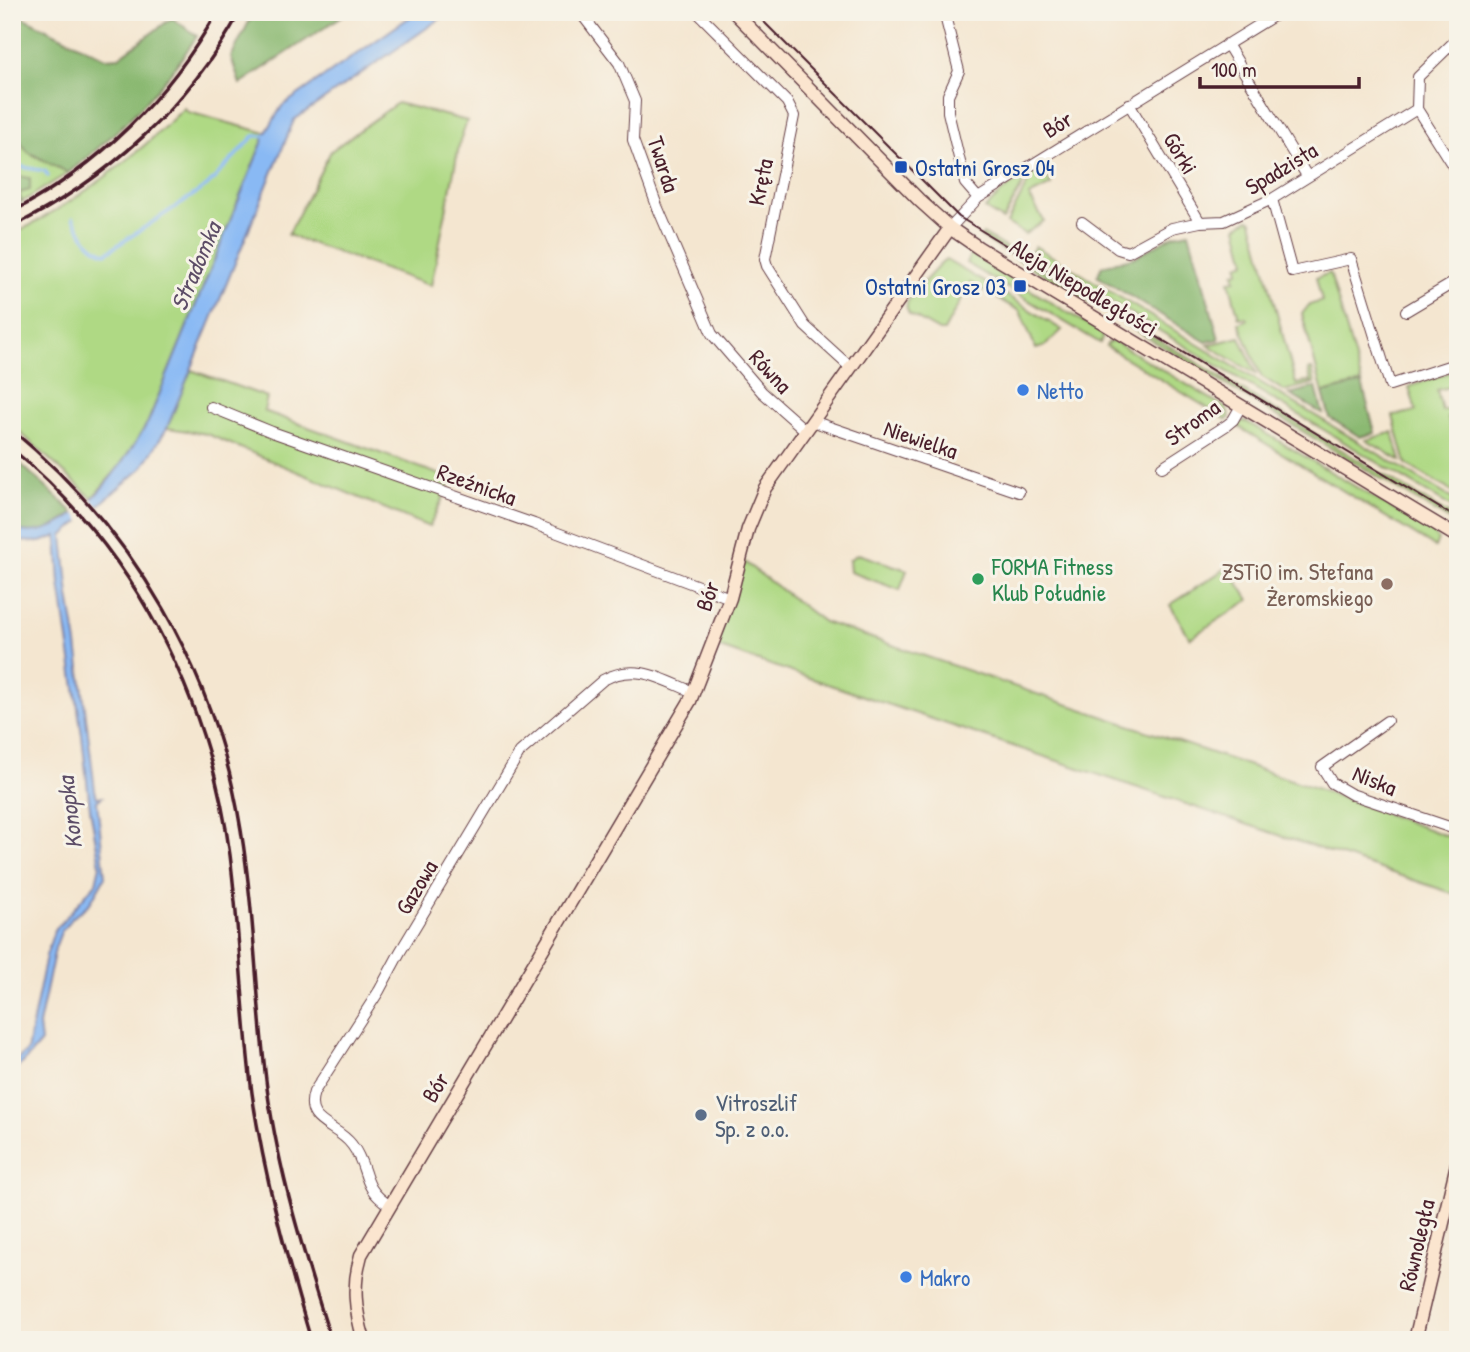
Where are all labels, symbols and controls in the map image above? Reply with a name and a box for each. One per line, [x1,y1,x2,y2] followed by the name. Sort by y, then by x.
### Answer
[1200,46,1360,90] scale bar
[1211,55,1257,84] text: 100 m
[1036,103,1078,145] street label: Bór
[1156,126,1206,180] street label: Górki
[640,132,688,196] street label: Twarda
[1239,134,1323,202] street label: Spadzista
[915,152,1054,183] place label: Ostatni Grosz 04
[740,156,780,208] street label: Kręta
[893,159,909,175] marker: Ostatni Grosz 04
[162,215,229,315] water label: Stradomka
[1004,231,1164,343] street label: Aleja Niepodległości
[865,271,1006,302] place label: Ostatni Grosz 03
[1012,278,1028,294] marker: Ostatni Grosz 03
[743,342,799,400] street label: Równa
[1037,375,1083,406] place label: Netto
[1015,382,1031,398] marker: Netto
[1158,391,1226,453] street label: Stroma
[880,412,962,466] street label: Niewielka
[433,455,521,513] street label: Rzeźnicka
[991,551,1113,608] place label: FORMA Fitness Klub Południe
[1221,556,1373,613] place label: ZSTiO im. Stefana Żeromskiego
[970,571,986,587] marker: FORMA Fitness Klub Południe
[1379,576,1395,592] marker: ZSTiO im. Stefana Żeromskiego
[687,577,727,615] street label: Bór
[1348,757,1402,803] street label: Niska
[48,772,90,851] water label: Konopka
[388,854,444,920] street label: Gazowa
[414,1066,456,1108] street label: Bór
[715,1087,798,1144] place label: Vitroszlif Sp. z o.o.
[693,1107,709,1123] marker: Vitroszlif Sp. z o.o.
[1390,1196,1442,1294] street label: Równoległa
[920,1262,970,1293] place label: Makro
[898,1269,914,1285] marker: Makro

